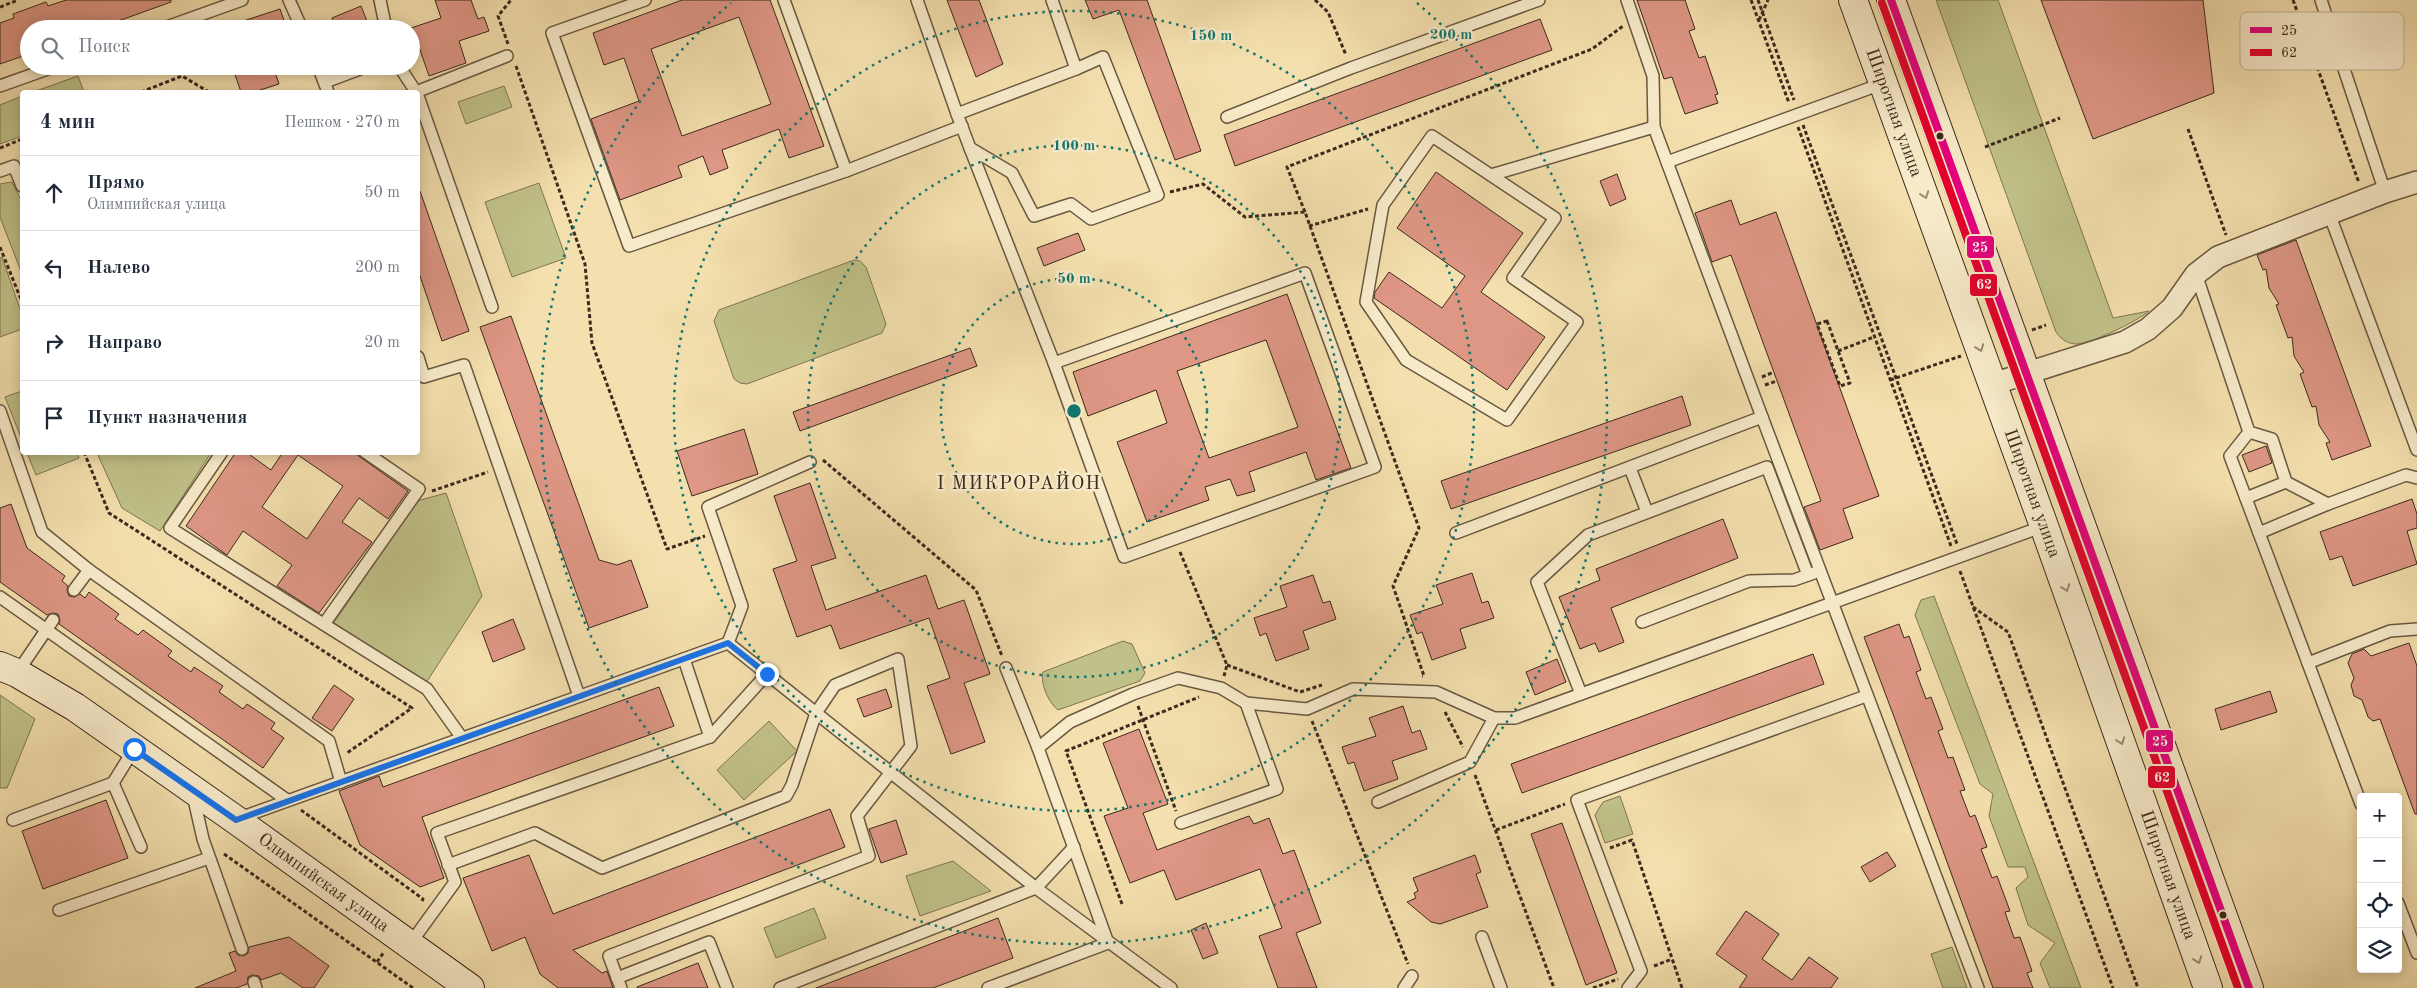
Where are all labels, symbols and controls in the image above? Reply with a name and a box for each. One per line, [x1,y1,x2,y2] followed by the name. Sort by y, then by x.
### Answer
[2240,12,2404,70] legend
[20,20,420,75] search box
[2281,24,2297,38] text: 25
[1430,28,1472,43] text: 200 m
[1190,29,1232,44] text: 150 m
[38,34,66,62] icon: search
[78,38,130,57] text: Поиск
[1862,46,1926,180] street label: Широтная улица
[2281,46,2297,60] text: 62
[40,112,95,133] text: 4 мин
[284,115,400,131] text: Пешком · 270 m
[1935,131,1945,141] unlabelled marker
[1053,139,1095,154] text: 100 m
[87,174,145,193] text: Прямо
[40,179,68,207] icon: ahead
[364,185,400,201] text: 50 m
[1919,190,1929,199] one-way arrow
[87,197,226,213] text: Олимпийская улица
[1966,235,1995,259] line badge: 25
[1972,241,1988,255] text: 25
[40,254,68,282] icon: left
[87,259,150,278] text: Налево
[355,260,400,276] text: 200 m
[1057,272,1091,287] text: 50 m
[1969,273,1998,297] line badge: 62
[1976,278,1992,292] text: 62
[40,329,68,357] icon: right
[87,334,162,353] text: Направо
[364,335,400,351] text: 20 m
[1974,343,1984,352] one-way arrow
[1065,402,1083,420] centre of rings
[40,404,68,432] icon: arrive
[87,409,247,428] text: Пункт назначения
[2001,427,2064,560] street label: Широтная улица
[937,471,1101,494] district label: I МИКРОРАЙОН
[2060,583,2070,592] one-way arrow
[756,663,779,686] route end
[2145,729,2174,753] line badge: 25
[2152,735,2168,749] text: 25
[2115,737,2125,745] one-way arrow
[123,738,146,761] route start
[2147,765,2176,789] line badge: 62
[2154,771,2170,785] text: 62
[2357,793,2402,973] map controls
[2357,793,2402,838] button: +
[2137,808,2199,942] street label: Широтная улица
[255,830,392,936] street label: Олимпийская улица
[2357,838,2402,883] button: −
[2357,883,2402,928] button: locate
[2218,910,2228,920] unlabelled marker
[2357,928,2402,973] button: layers
[2192,956,2202,964] one-way arrow

